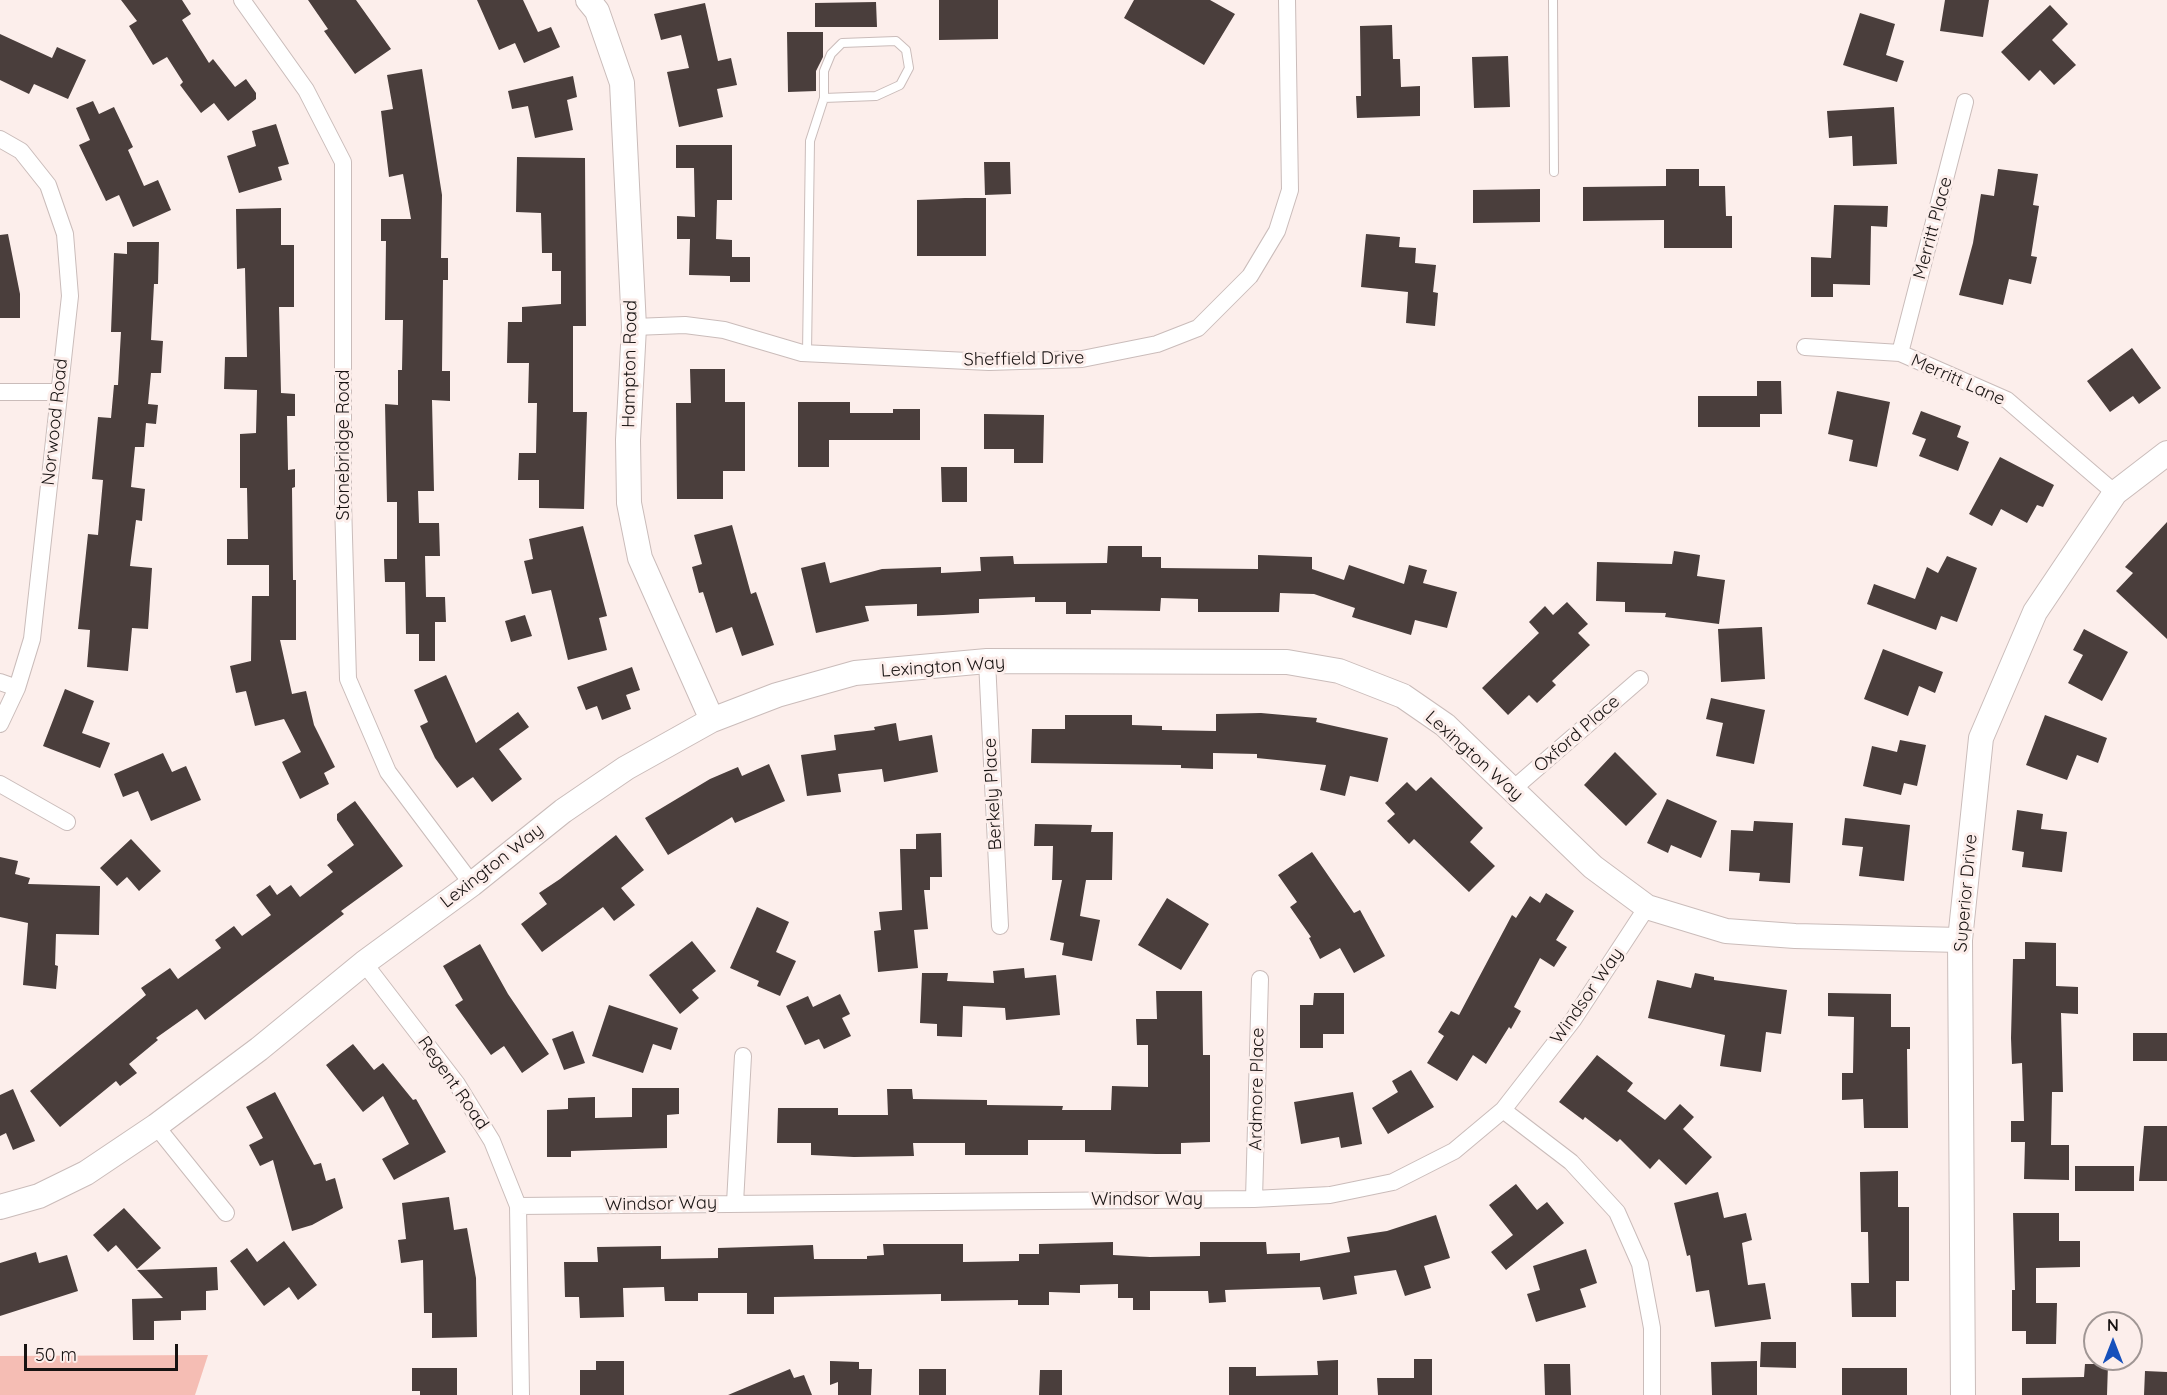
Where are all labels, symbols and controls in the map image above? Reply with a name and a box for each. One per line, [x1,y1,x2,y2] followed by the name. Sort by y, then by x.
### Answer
[1909,174,1957,282] street label: Merritt Place
[618,300,642,428] street label: Hampton Road
[964,347,1084,371] street label: Sheffield Drive
[1907,350,2009,410] street label: Merritt Lane
[38,357,72,487] street label: Norwood Road
[333,370,355,520] street label: Stonebridge Road
[880,652,1006,682] street label: Lexington Way
[1530,691,1624,777] street label: Oxford Place
[1421,706,1527,806] street label: Lexington Way
[979,737,1007,851] street label: Berkely Place
[436,819,548,913] street label: Lexington Way
[1950,833,1982,953] street label: Superior Drive
[1546,944,1628,1048] street label: Windsor Way
[1245,1027,1269,1151] street label: Ardmore Place
[413,1032,493,1134] street label: Regent Road
[1091,1189,1203,1211] street label: Windsor Way
[605,1192,717,1216] street label: Windsor Way
[2083,1311,2143,1371] north arrow
[2107,1315,2119,1335] text: N
[27,1332,182,1370] scale bar
[35,1343,77,1366] text: 50 m

